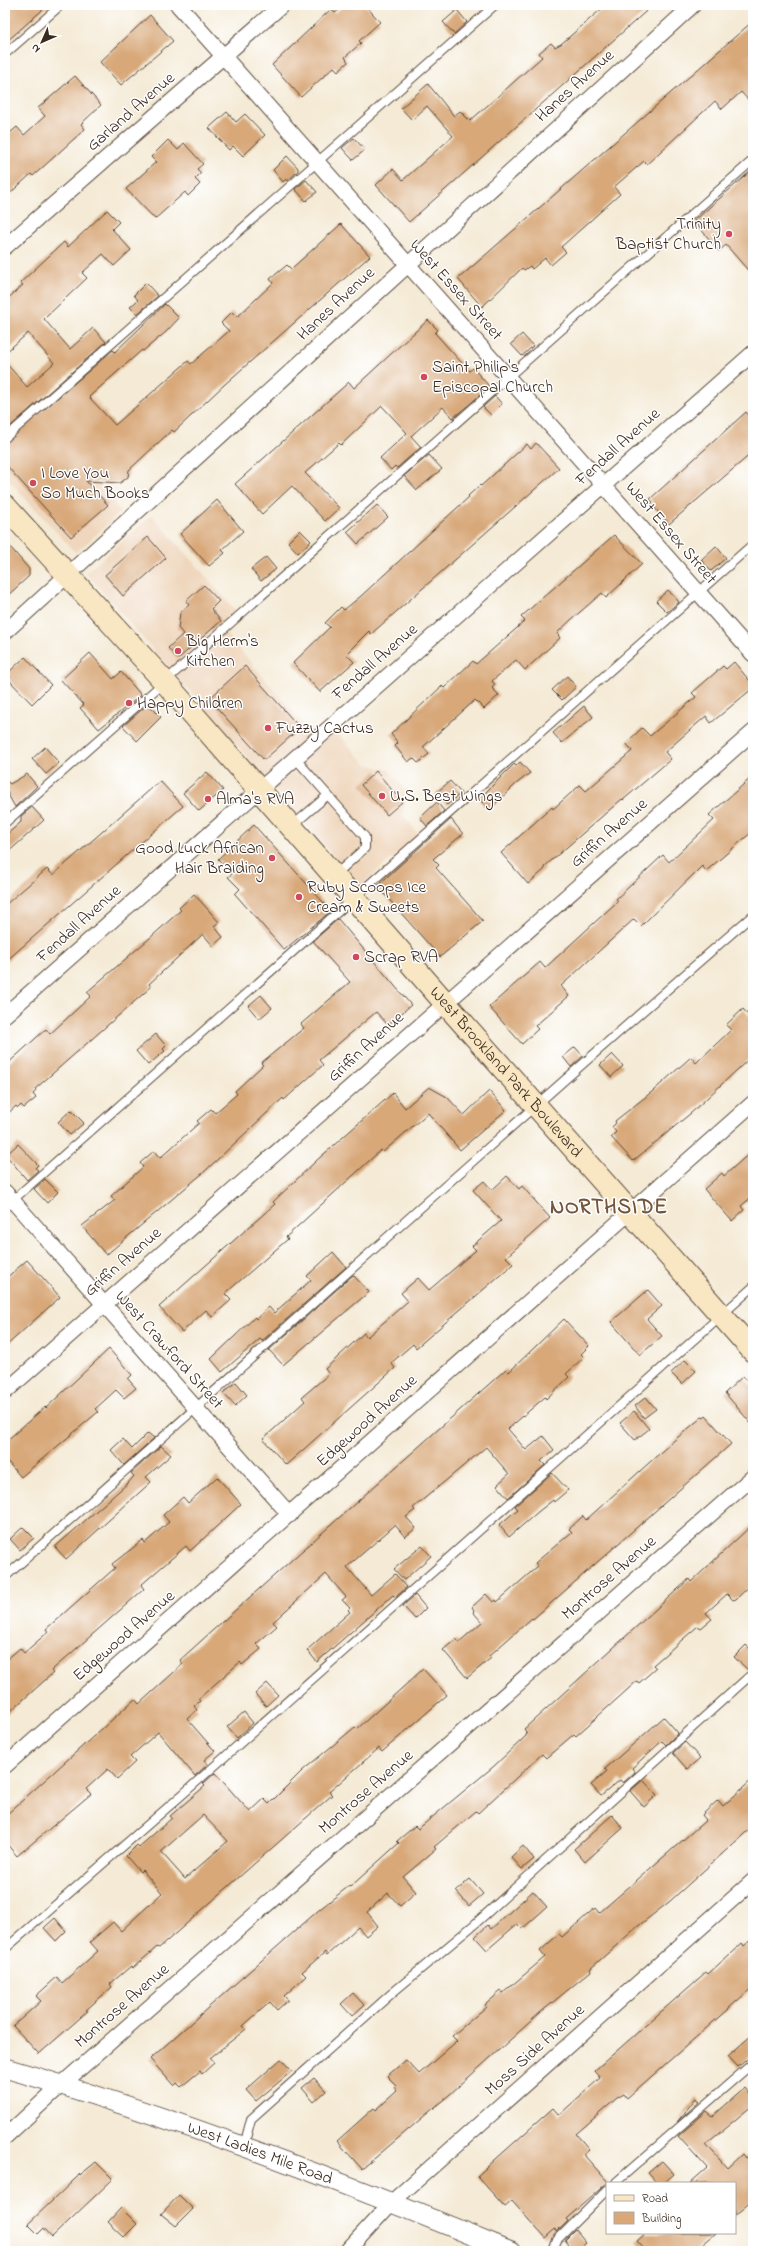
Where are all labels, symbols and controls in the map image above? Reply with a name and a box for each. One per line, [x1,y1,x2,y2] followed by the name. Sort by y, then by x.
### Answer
[22,22,62,62] north arrow
[27,40,44,57] text: N
[530,43,620,128] street label: Hanes Avenue
[81,66,181,158] street label: Garland Avenue
[615,212,721,257] place label: Trinity Baptist Church
[724,229,734,239] marker: Trinity Baptist Church
[403,234,509,347] street label: West Essex Street
[291,261,381,347] street label: Hanes Avenue
[432,355,553,400] place label: Saint Philip's Episcopal Church
[419,372,429,382] marker: Saint Philip's Episcopal Church
[569,402,666,493] street label: Fendall Avenue
[41,461,150,506] place label: I Love You So Much Books
[619,476,723,590] street label: West Essex Street
[28,478,38,488] marker: I Love You So Much Books
[326,617,424,707] street label: Fendall Avenue
[185,629,259,674] place label: Big Herm's Kitchen
[173,646,183,656] marker: Big Herm's Kitchen
[137,691,242,717] place label: Happy Children
[124,698,134,708] marker: Happy Children
[275,716,374,742] place label: Fuzzy Cactus
[263,723,273,733] marker: Fuzzy Cactus
[390,784,502,811] place label: U.S. Best Wings
[216,787,294,812] place label: Alma's RVA
[377,791,387,801] marker: U.S. Best Wings
[565,792,654,874] street label: Griffin Avenue
[203,794,213,804] marker: Alma's RVA
[135,836,264,883] place label: Good Luck African Hair Braiding
[267,853,277,863] marker: Good Luck African Hair Braiding
[307,875,427,920] place label: Ruby Scoops Ice Cream & Sweets
[30,879,127,970] street label: Fendall Avenue
[294,892,304,902] marker: Ruby Scoops Ice Cream & Sweets
[364,945,438,970] place label: Scrap RVA
[351,952,361,962] marker: Scrap RVA
[424,981,589,1163] street label: West Brookland Park Boulevard
[322,1006,410,1088] street label: Griffin Avenue
[550,1193,668,1223] district label: NORTHSIDE
[79,1221,168,1303] street label: Griffin Avenue
[109,1285,229,1415] street label: West Crawford Street
[311,1368,425,1475] street label: Edgewood Avenue
[556,1529,662,1626] street label: Montrose Avenue
[67,1584,182,1689] street label: Edgewood Avenue
[313,1743,419,1840] street label: Montrose Avenue
[69,1957,175,2054] street label: Montrose Avenue
[479,1998,591,2102] street label: Moss Side Avenue
[184,2115,337,2191] street label: West Ladies Mile Road
[606,2182,736,2234] legend
[642,2190,668,2208] text: Road
[641,2210,681,2229] text: Building

